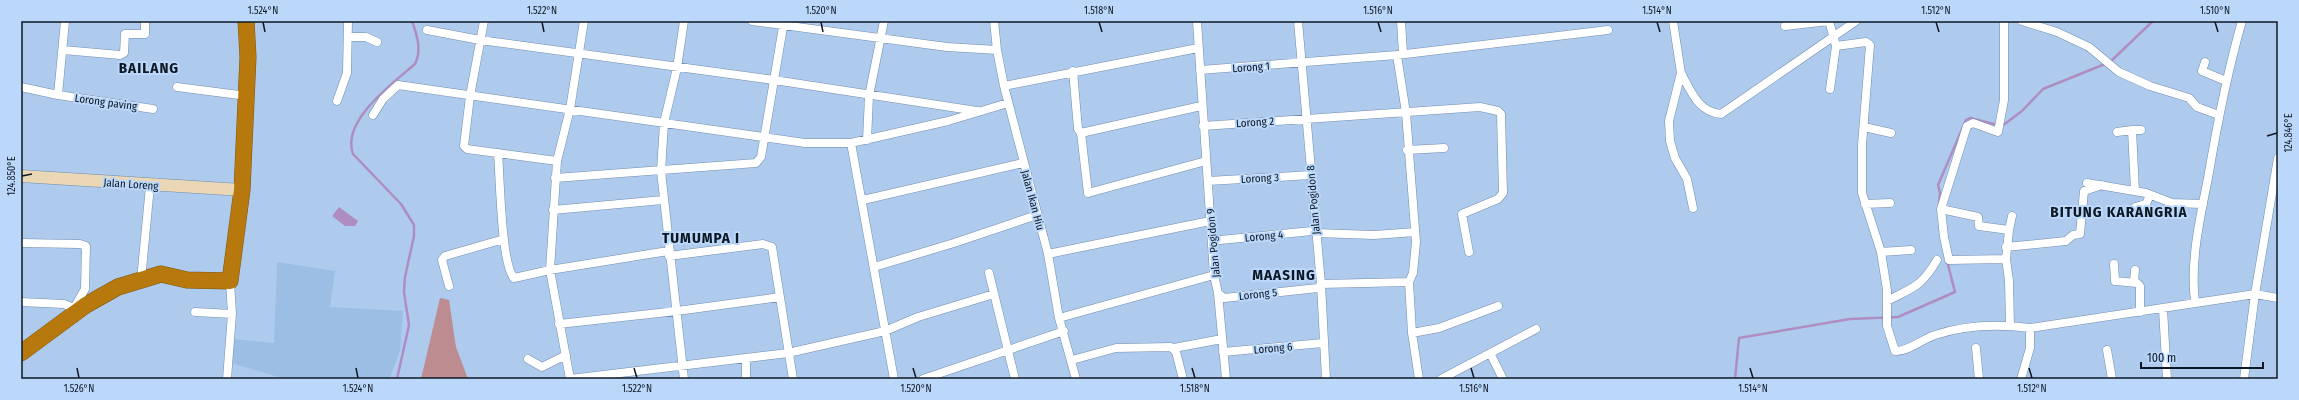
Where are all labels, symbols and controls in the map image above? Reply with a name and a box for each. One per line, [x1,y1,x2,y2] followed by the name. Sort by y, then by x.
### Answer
[248,5,278,17] text: 1.524°N
[527,5,557,17] text: 1.522°N
[806,5,837,17] text: 1.520°N
[1084,5,1114,17] text: 1.518°N
[1363,5,1393,17] text: 1.516°N
[1642,5,1672,17] text: 1.514°N
[1921,5,1951,17] text: 1.512°N
[2200,5,2230,17] text: 1.510°N
[119,59,179,77] district label: BAILANG
[1232,60,1270,75] street label: Lorong 1
[74,92,139,113] street label: Lorong paving
[2283,113,2295,153] text: 124.846°E
[1236,115,1275,130] street label: Lorong 2
[6,156,18,196] text: 124.850°E
[1304,164,1323,235] street label: Jalan Pogidon 8
[1018,169,1047,232] street label: Jalan Ikan Hiu
[1241,171,1280,186] street label: Lorong 3
[103,176,160,193] street label: Jalan Loreng
[2050,203,2188,221] district label: BITUNG KARANGRIA
[1204,208,1223,278] street label: Jalan Pogidon 9
[1244,228,1285,245] street label: Lorong 4
[662,229,740,247] district label: TUMUMPA I
[1252,266,1316,284] district label: MAASING
[1238,286,1278,303] street label: Lorong 5
[1253,340,1293,357] street label: Lorong 6
[2141,344,2263,370] scale bar
[2147,351,2176,365] text: 100 m
[64,383,94,395] text: 1.526°N
[343,383,373,395] text: 1.524°N
[622,383,652,395] text: 1.522°N
[901,383,932,395] text: 1.520°N
[1180,383,1210,395] text: 1.518°N
[1459,383,1489,395] text: 1.516°N
[1738,383,1768,395] text: 1.514°N
[2017,383,2047,395] text: 1.512°N

